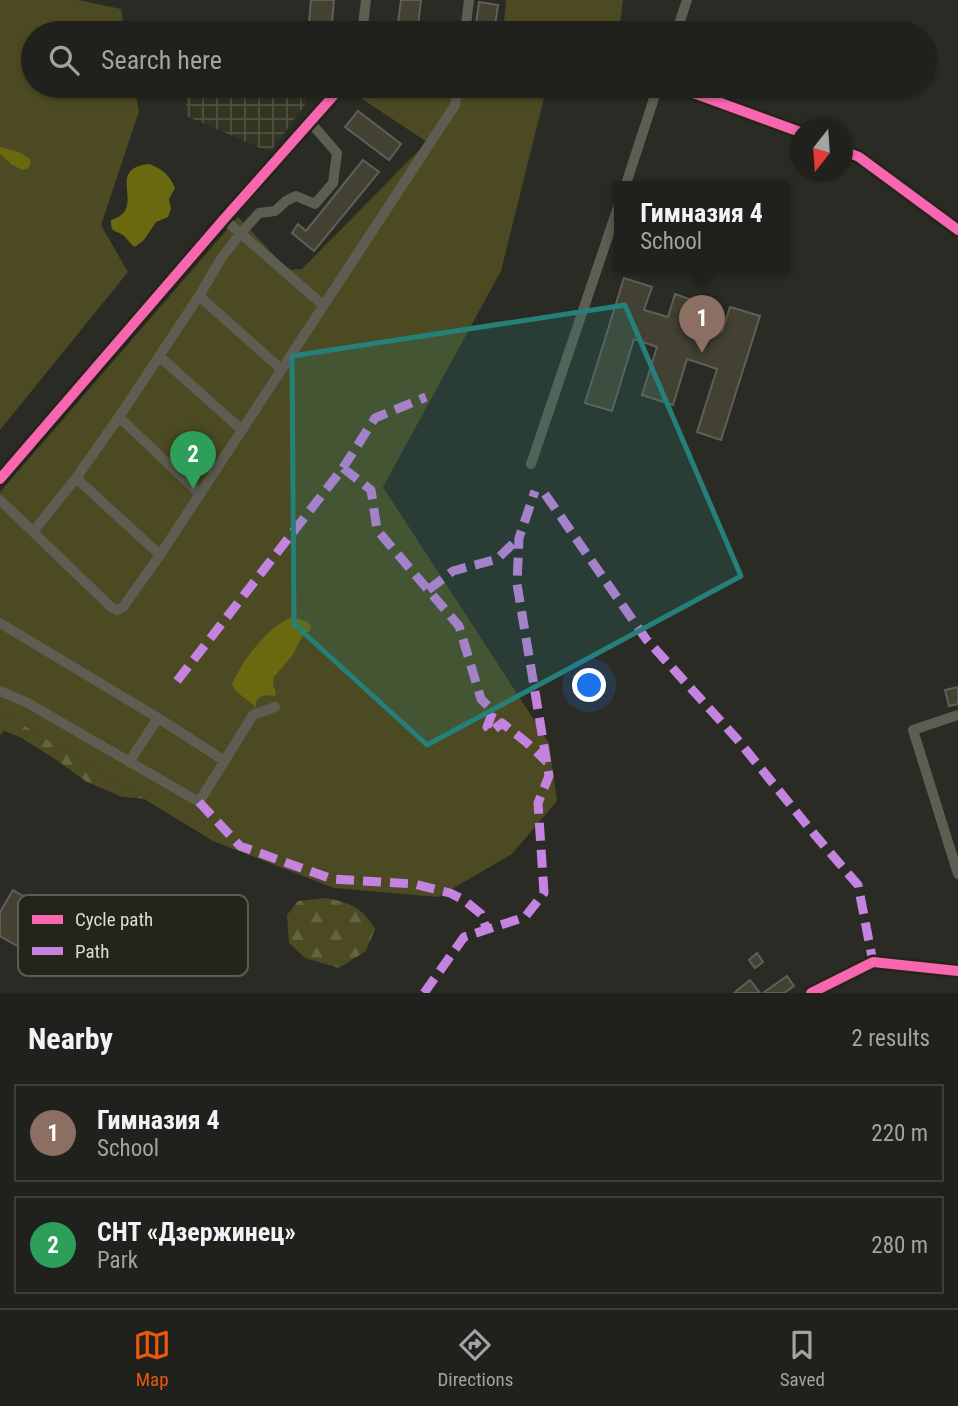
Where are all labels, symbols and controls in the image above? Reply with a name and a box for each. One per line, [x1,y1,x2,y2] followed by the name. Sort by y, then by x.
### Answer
[21,21,937,98] search box
[45,41,83,79] icon: search
[101,45,222,75] text: Search here
[790,119,853,182] north arrow
[614,181,789,272] popup
[640,198,763,228] text: Гимназия 4
[640,228,702,255] text: School
[679,295,725,353] pin: 1
[170,431,216,489] pin: 2
[572,668,606,702] your location
[18,895,248,976] legend
[75,908,153,931] text: Cycle path
[75,940,109,963] text: Path
[28,1021,113,1056] text: Nearby
[852,1025,930,1052] text: 2 results
[97,1105,220,1135] text: Гимназия 4
[47,1120,59,1147] text: 1
[871,1120,928,1147] text: 220 m
[97,1135,159,1162] text: School
[97,1217,296,1247] text: СНТ «Дзержинец»
[47,1232,59,1259] text: 2
[871,1232,928,1259] text: 280 m
[97,1247,138,1274] text: Park
[133,1326,171,1391] tab: Map
[437,1326,513,1391] tab: Directions
[780,1326,825,1391] tab: Saved

